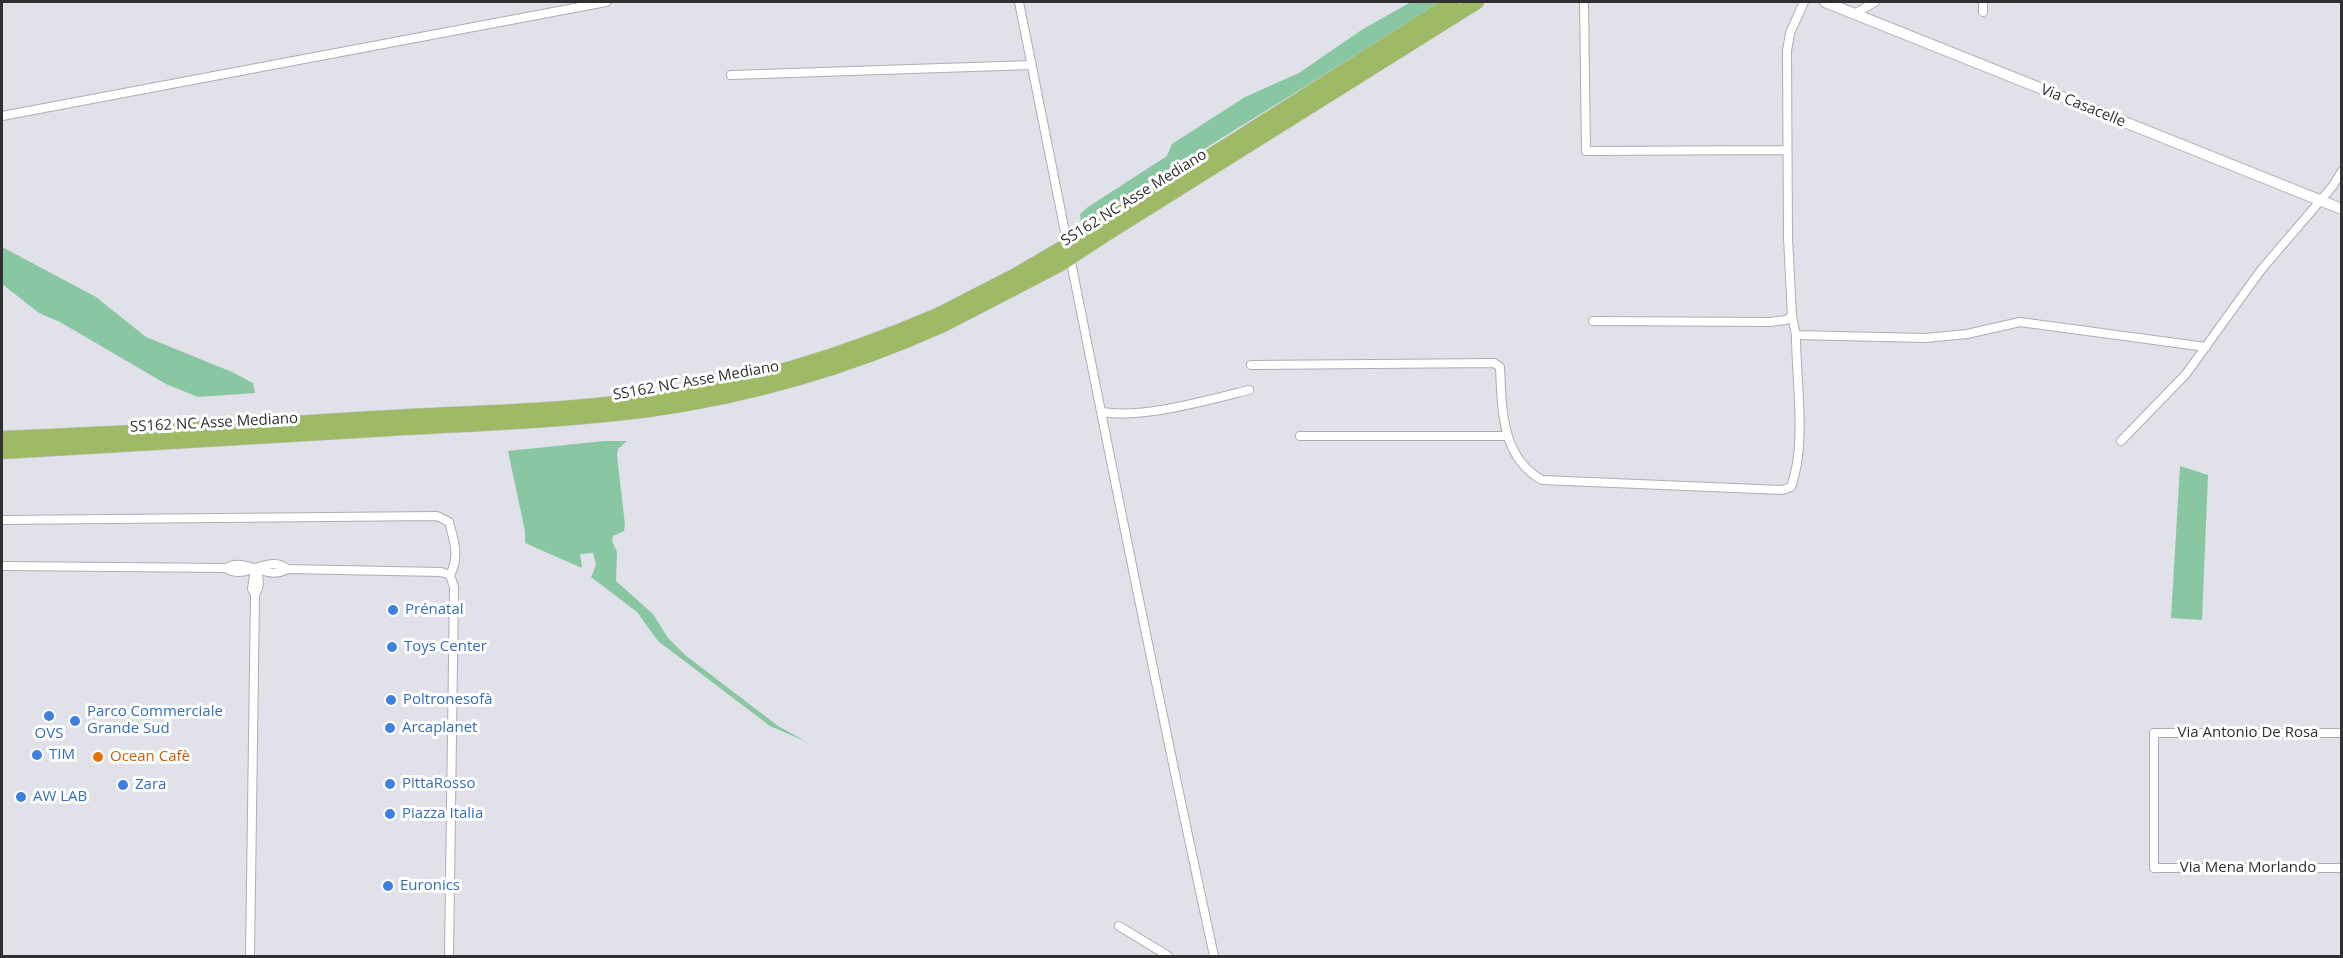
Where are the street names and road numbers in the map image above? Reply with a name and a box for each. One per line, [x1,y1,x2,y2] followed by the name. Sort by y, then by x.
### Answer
[2038,81,2128,131] street label: Via Casacelle
[1058,146,1210,250] street label: SS162 NC Asse Mediano
[612,358,780,404] street label: SS162 NC Asse Mediano
[130,410,298,436] street label: SS162 NC Asse Mediano
[2178,724,2318,742] street label: Via Antonio De Rosa
[2180,859,2316,877] street label: Via Mena Morlando

